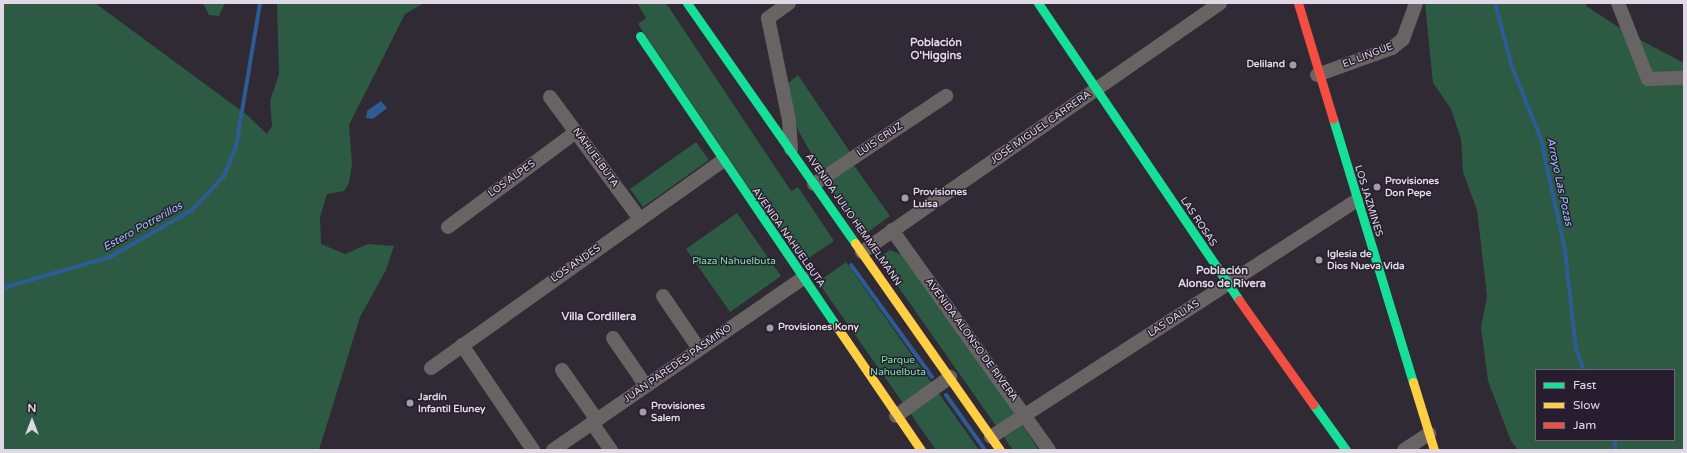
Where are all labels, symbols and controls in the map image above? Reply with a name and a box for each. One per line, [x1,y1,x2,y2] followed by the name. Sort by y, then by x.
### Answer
[910,37,962,63] district label: Población O'Higgins
[1341,41,1395,71] street label: EL LINGUE
[1247,59,1285,71] place label: Deliland
[1288,60,1298,70] marker: Deliland
[988,89,1094,167] street label: JOSÉ MIGUEL CARRERA
[855,120,905,160] street label: LUIS CRUZ
[570,126,620,190] street label: NAHUELBUTA
[1543,137,1575,227] water label: Arroyo Las Pozas
[803,152,903,288] street label: AVENIDA JULIO HEMMELMANN
[486,158,538,200] street label: LOS ALPES
[1351,164,1385,238] street label: LOS JAZMINES
[1385,175,1439,198] place label: Provisiones Don Pepe
[1372,182,1382,192] marker: Provisiones Don Pepe
[749,186,827,290] street label: AVENIDA NAHUELBUTA
[913,186,967,210] place label: Provisiones Luisa
[900,193,910,203] marker: Provisiones Luisa
[1177,195,1219,249] street label: LAS ROSAS
[101,200,185,254] water label: Estero Potrerillos
[549,242,603,286] street label: LOS ANDES
[1327,248,1405,272] place label: Iglesia de Dios Nueva Vida
[1314,255,1324,265] marker: Iglesia de Dios Nueva Vida
[692,256,776,268] park label: Plaza Nahuelbuta
[1178,265,1266,291] district label: Población Alonso de Rivera
[922,276,1020,404] street label: AVENIDA ALONSO DE RIVERA
[1146,298,1202,340] street label: LAS DALIAS
[562,310,636,324] district label: Villa Cordillera
[622,322,734,406] street label: JUAN PAREDES PASMIÑO
[778,322,859,334] place label: Provisiones Kony
[765,323,775,333] marker: Provisiones Kony
[870,354,926,378] park label: Parque Nahuelbuta
[1535,369,1675,441] legend
[1573,378,1596,392] text: Fast
[418,391,485,414] place label: Jardín Infantil Eluney
[405,398,415,408] marker: Jardín Infantil Eluney
[1573,398,1600,412] text: Slow
[651,400,705,424] place label: Provisiones Salem
[12,401,52,441] north arrow
[28,402,36,415] text: N
[638,407,648,417] marker: Provisiones Salem
[1573,418,1596,432] text: Jam

